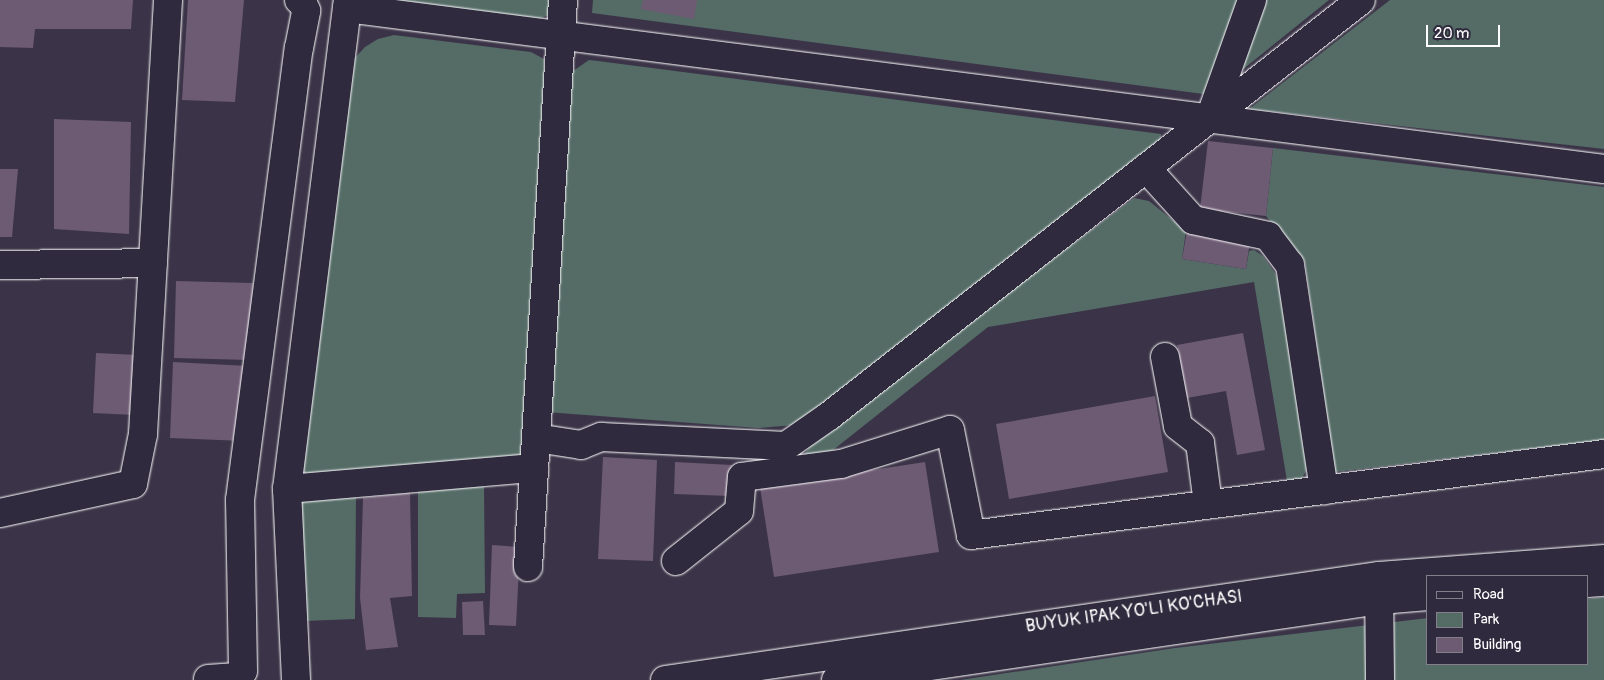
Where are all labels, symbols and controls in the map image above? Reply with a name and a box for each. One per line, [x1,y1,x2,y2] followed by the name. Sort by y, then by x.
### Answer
[1429,15,1503,47] scale bar
[1434,24,1469,43] text: 20 m
[1426,575,1589,665] legend
[1473,585,1504,604] text: Road
[1024,586,1244,638] street label: BUYUK IPAK YO'LI KO'CHASI
[1473,610,1499,629] text: Park
[1473,635,1521,654] text: Building

